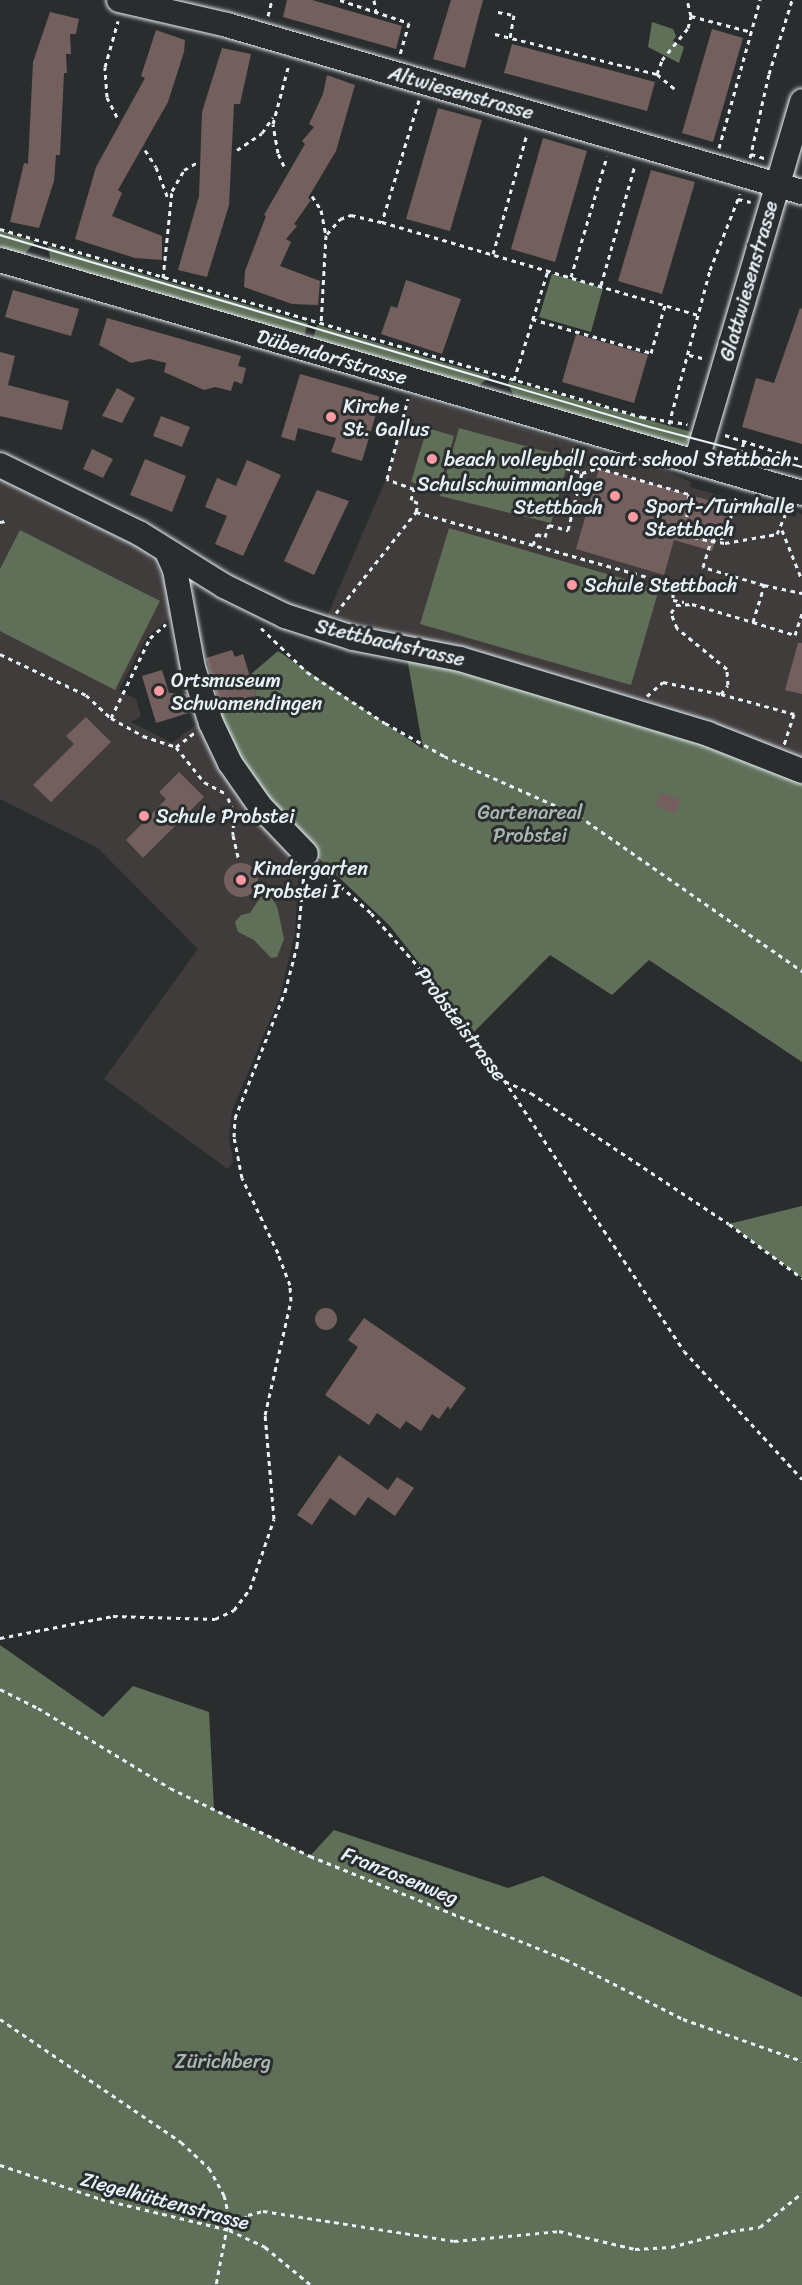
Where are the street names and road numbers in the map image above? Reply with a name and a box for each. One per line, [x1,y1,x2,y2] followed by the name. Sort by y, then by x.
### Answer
[386,61,536,125] street label: Altwiesenstrasse
[715,198,783,364] street label: Glattwiesenstrasse
[254,324,410,390] street label: Dübendorfstrasse
[313,614,467,672] street label: Stettbachstrasse
[410,962,512,1086] street label: Probsteistrasse
[338,1842,462,1910] street label: Franzosenweg
[78,2167,252,2235] street label: Ziegelhüttenstrasse

